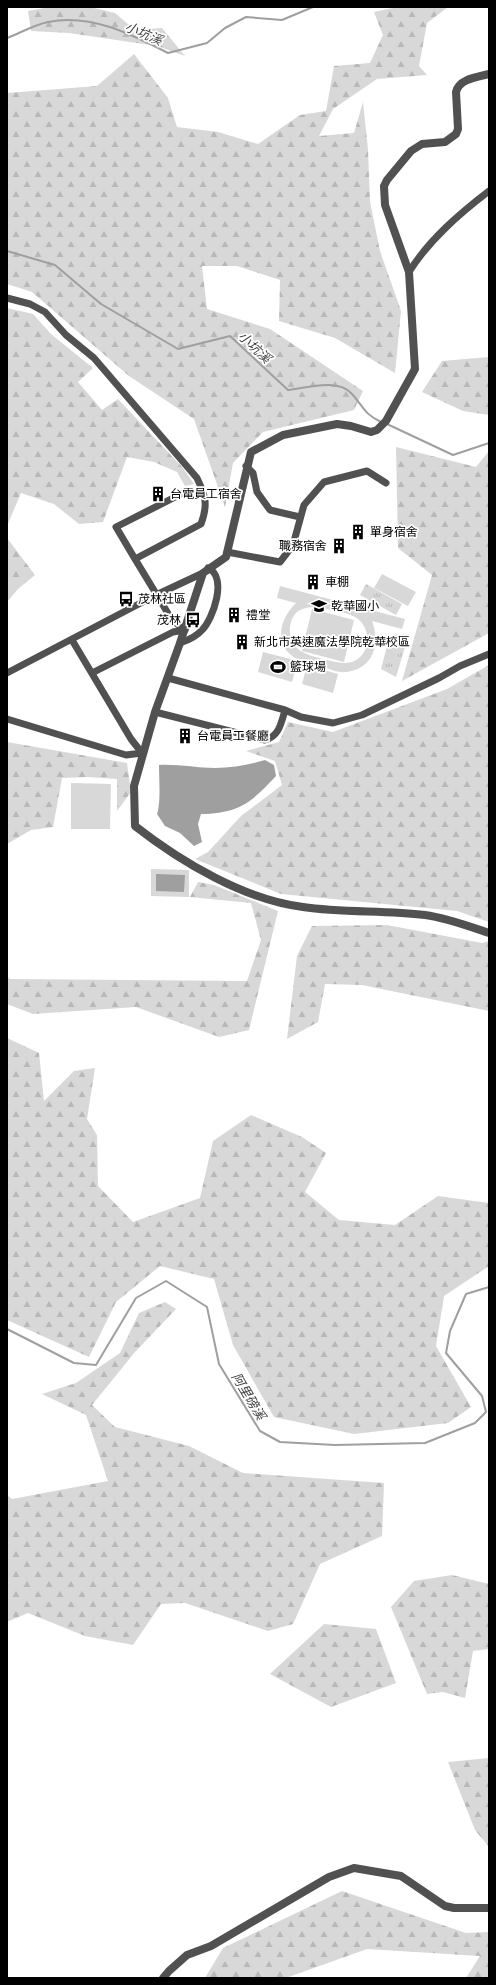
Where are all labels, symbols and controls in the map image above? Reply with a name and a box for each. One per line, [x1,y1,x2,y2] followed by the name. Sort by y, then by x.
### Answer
[123,18,167,50] water label: 小坑溪
[235,328,276,368] water label: 小坑溪
[149,485,167,503] building icon: 台電員工宿舍
[170,486,242,502] place label: 台電員工宿舍
[349,523,367,541] building icon: 單身宿舍
[370,524,418,540] place label: 單身宿舍
[330,537,348,555] building icon: 職務宿舍
[279,538,327,554] place label: 職務宿舍
[304,573,322,591] building icon: 車棚
[325,574,349,590] place label: 車棚
[117,590,135,608] bus stop icon: 茂林社區
[138,591,186,607] place label: 茂林社區
[310,597,328,615] school or university icon: 乾華國小
[331,598,379,614] place label: 乾華國小
[225,606,243,624] building icon: 禮堂
[246,607,270,623] place label: 禮堂
[184,611,202,629] bus stop icon: 茂林
[157,612,181,628] place label: 茂林
[233,633,251,651] building icon: 新北市英速魔法學院乾華校區
[254,634,410,650] place label: 新北市英速魔法學院乾華校區
[269,658,287,676] sports icon: 籃球場
[290,659,326,675] place label: 籃球場
[176,727,194,745] building icon: 台電員工餐廳
[197,728,269,744] place label: 台電員工餐廳
[228,1370,270,1425] water label: 阿里磅溪

